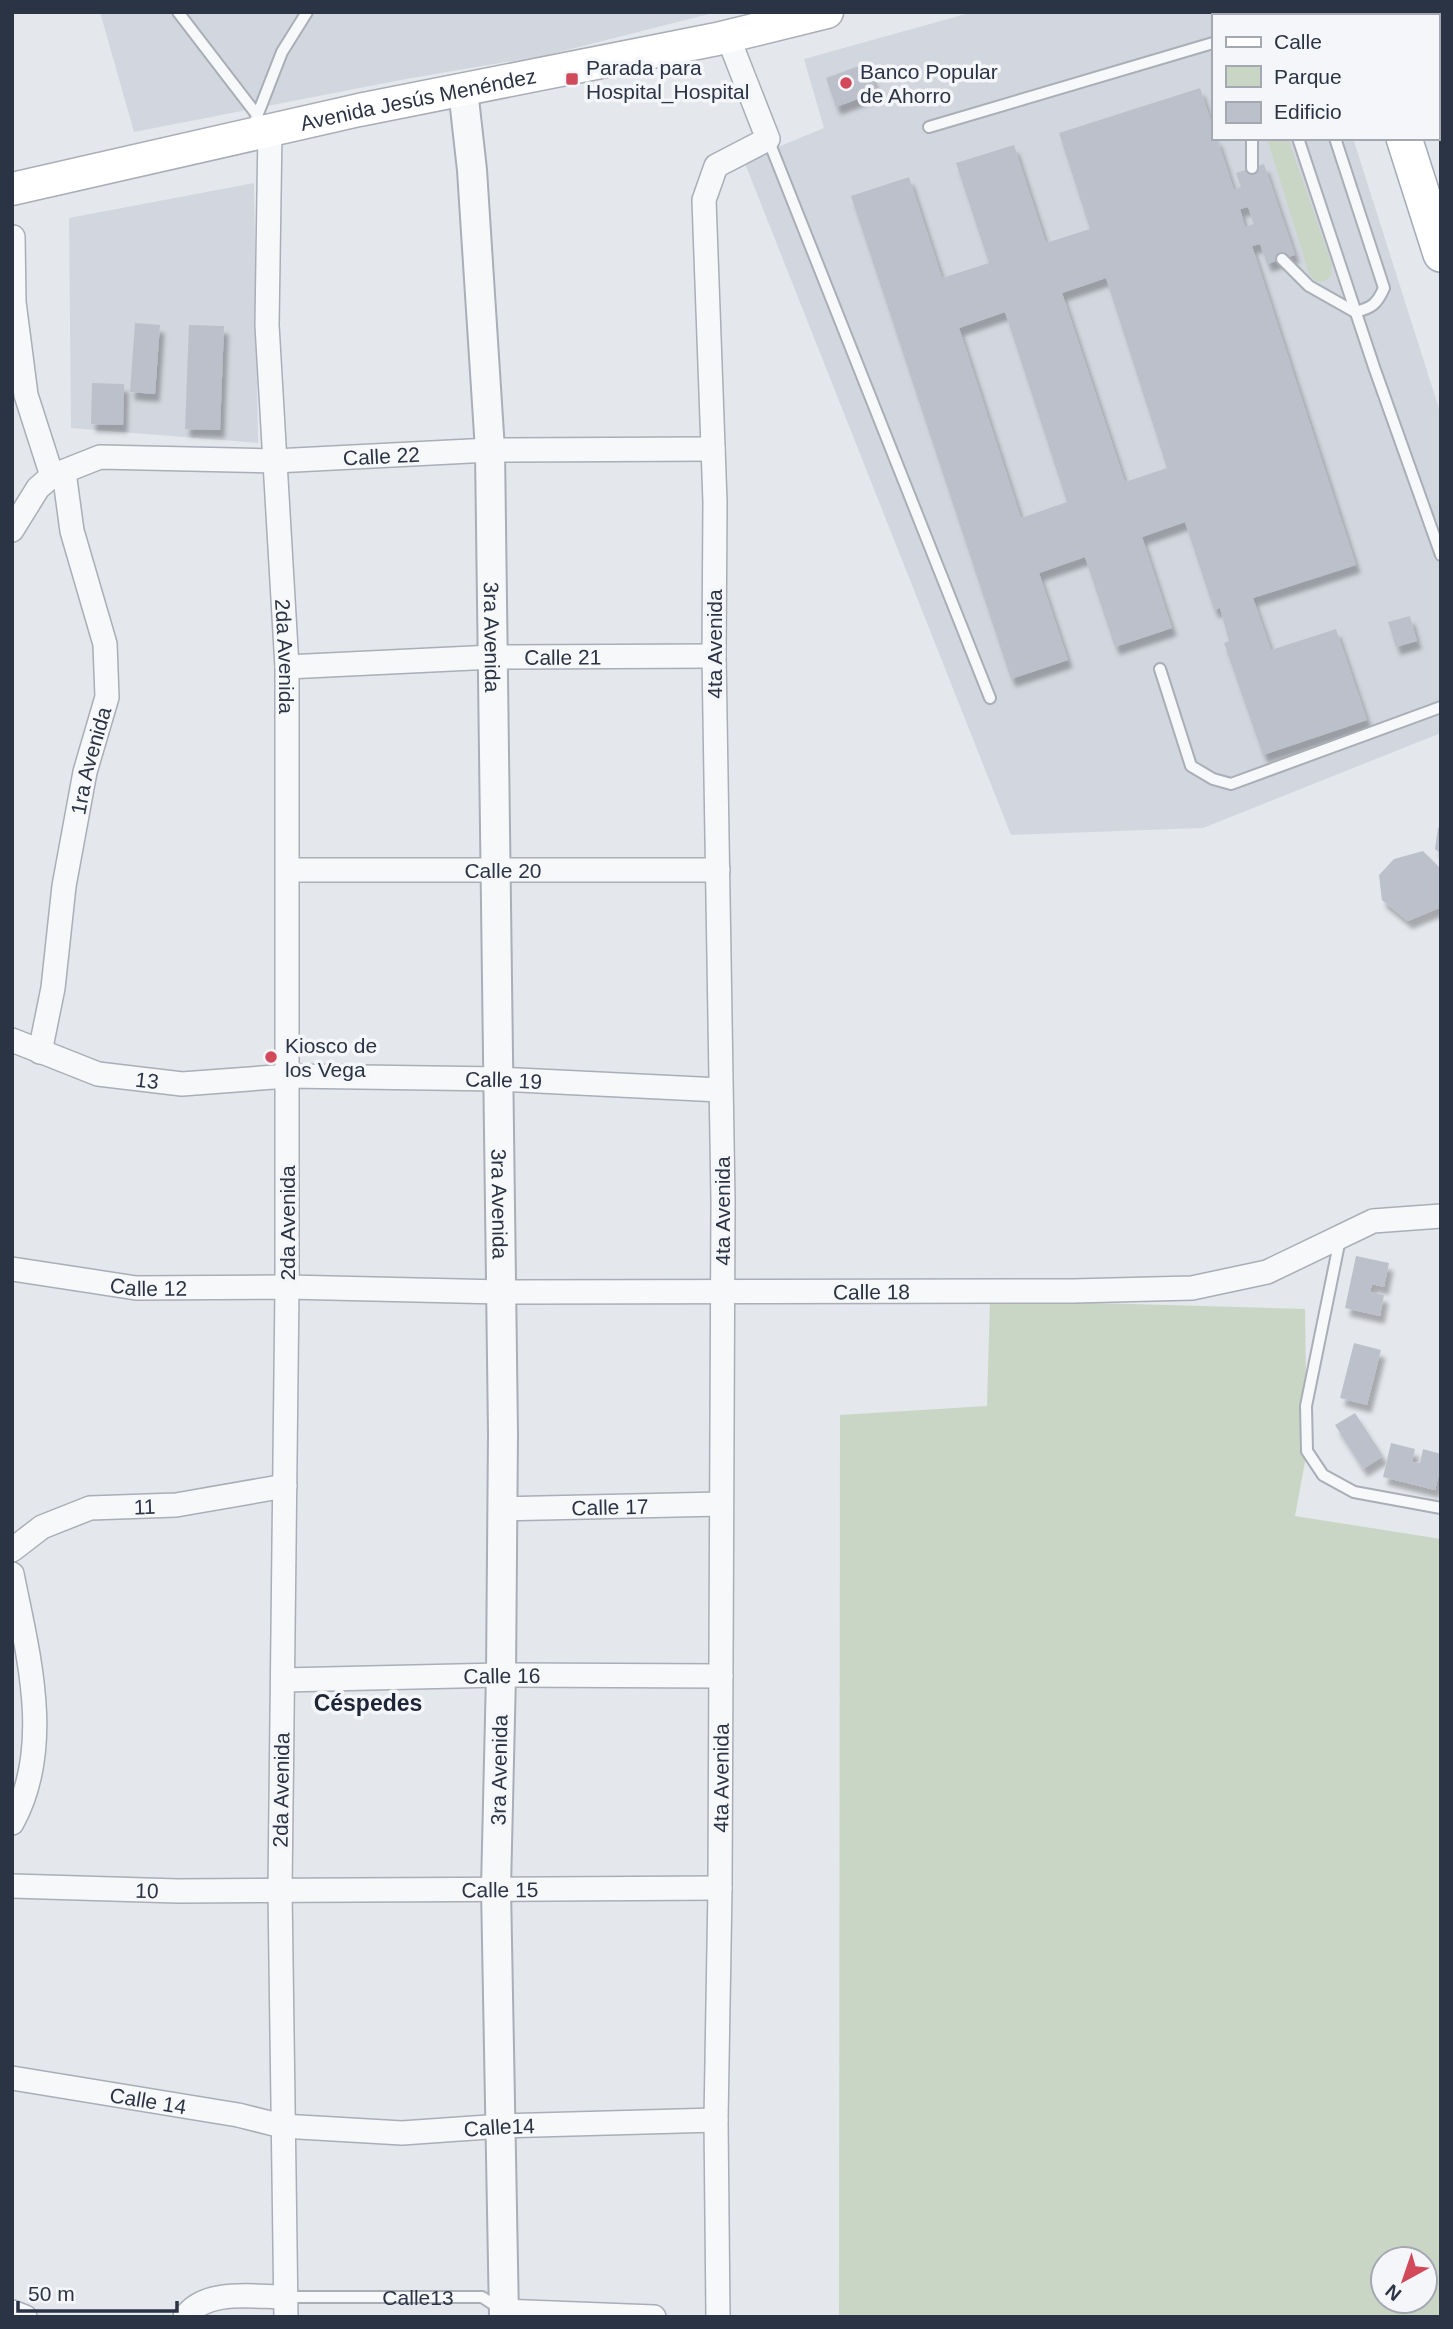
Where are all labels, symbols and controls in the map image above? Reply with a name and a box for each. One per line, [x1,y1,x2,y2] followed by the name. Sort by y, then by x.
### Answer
[1212,14,1439,140] legend
[1274,30,1322,53] text: Calle
[586,56,749,104] place label: Parada para Hospital_Hospital
[860,60,998,107] place label: Banco Popular de Ahorro
[298,64,538,135] street label: Avenida Jesús Menéndez
[1274,65,1342,88] text: Parque
[564,71,580,87] marker: Parada para Hospital_Hospital
[838,75,854,91] marker: Banco Popular de Ahorro
[1274,100,1342,123] text: Edificio
[342,442,420,469] street label: Calle 22
[480,581,505,693] street label: 3ra Avenida
[703,589,726,699] street label: 4ta Avenida
[272,598,299,714] street label: 2da Avenida
[524,645,601,668] street label: Calle 21
[66,704,115,816] street label: 1ra Avenida
[464,859,542,882] street label: Calle 20
[285,1034,377,1081] place label: Kiosco de los Vega
[263,1049,279,1065] marker: Kiosco de los Vega
[134,1067,160,1093] street label: 13
[465,1067,543,1093] street label: Calle 19
[488,1148,512,1260] street label: 3ra Avenida
[711,1156,734,1266] street label: 4ta Avenida
[276,1165,299,1281] street label: 2da Avenida
[109,1273,187,1300] street label: Calle 12
[833,1280,910,1303] street label: Calle 18
[133,1494,156,1518] street label: 11
[571,1494,649,1519] street label: Calle 17
[463,1663,541,1687] street label: Calle 16
[314,1690,422,1716] district label: Céspedes
[487,1714,511,1825] street label: 3ra Avenida
[709,1723,732,1833] street label: 4ta Avenida
[268,1732,294,1848] street label: 2da Avenida
[135,1878,159,1902] street label: 10
[461,1878,539,1901] street label: Calle 15
[108,2083,188,2118] street label: Calle 14
[463,2114,535,2140] street label: Calle14
[1369,2245,1439,2315] north arrow
[18,2270,177,2314] scale bar
[1381,2280,1405,2305] text: N
[28,2282,75,2305] text: 50 m
[382,2286,454,2309] street label: Calle13

